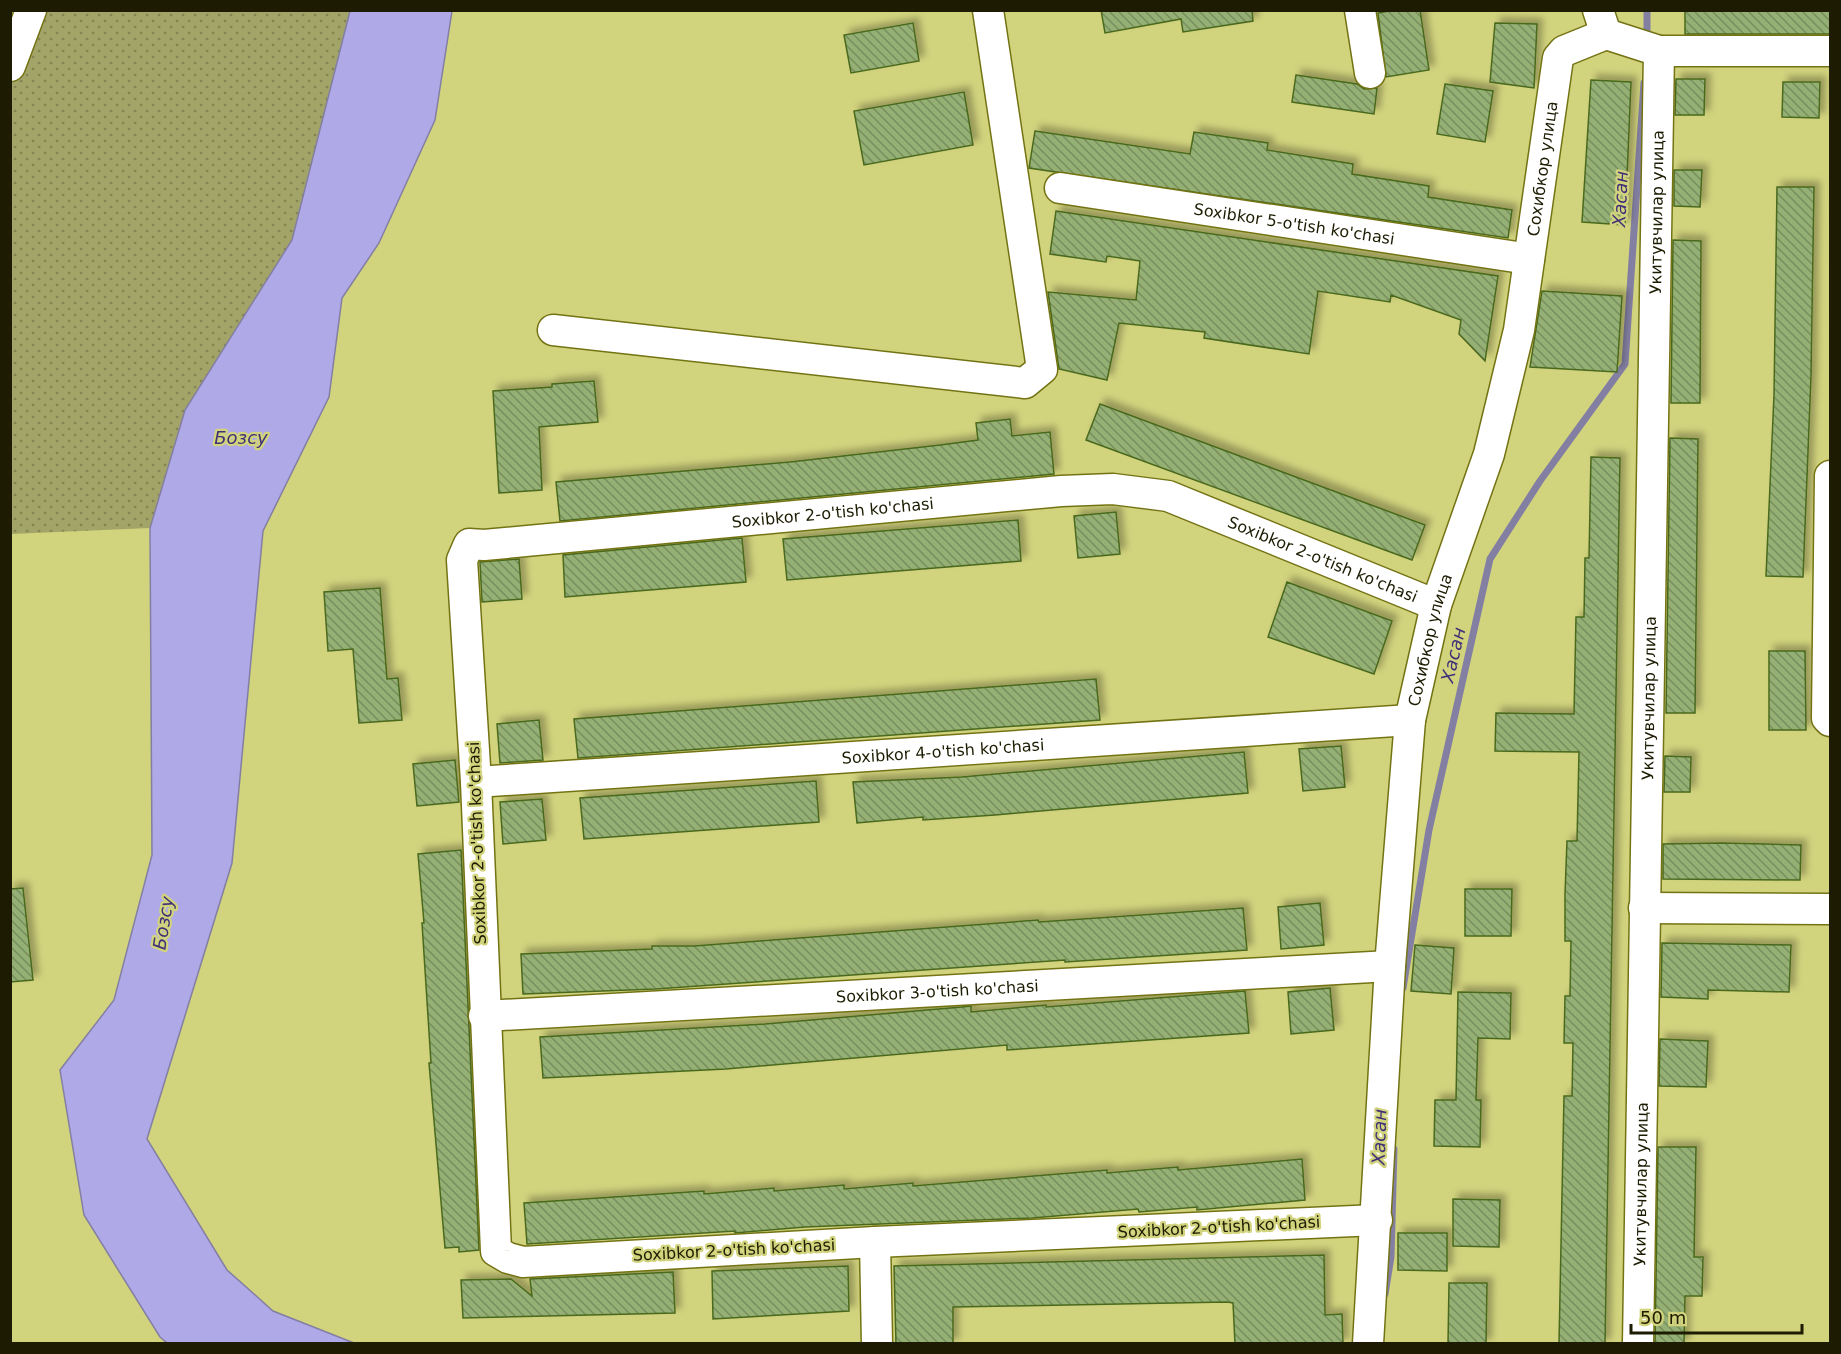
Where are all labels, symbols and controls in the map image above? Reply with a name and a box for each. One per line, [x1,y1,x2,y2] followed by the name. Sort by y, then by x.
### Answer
[1523,100,1561,237] street label: Сохибкор улица
[1646,130,1667,294] street label: Укитувчилар улица
[1608,170,1632,229] water label: Хасан
[1193,199,1396,248] street label: Soxibkor 5-o'tish ko'chasi
[214,427,268,448] water label: Бозсу
[731,493,935,531] street label: Soxibkor 2-o'tish ko'chasi
[1225,512,1420,606] street label: Soxibkor 2-o'tish ko'chasi
[1404,571,1456,708] street label: Сохибкор улица
[1638,616,1659,780] street label: Укитувчилар улица
[1436,625,1470,686] water label: Хасан
[841,735,1045,767] street label: Soxibkor 4-o'tish ko'chasi
[464,741,490,945] street label: Soxibkor 2-o'tish ko'chasi
[148,895,178,951] water label: Бозсу
[835,976,1039,1006] street label: Soxibkor 3-o'tish ko'chasi
[1630,1102,1651,1266] street label: Укитувчилар улица
[1367,1108,1390,1166] water label: Хасан
[1117,1212,1321,1242] street label: Soxibkor 2-o'tish ko'chasi
[632,1235,836,1265] street label: Soxibkor 2-o'tish ko'chasi
[1631,1297,1802,1335] scale bar
[1640,1307,1686,1328] text: 50 m

